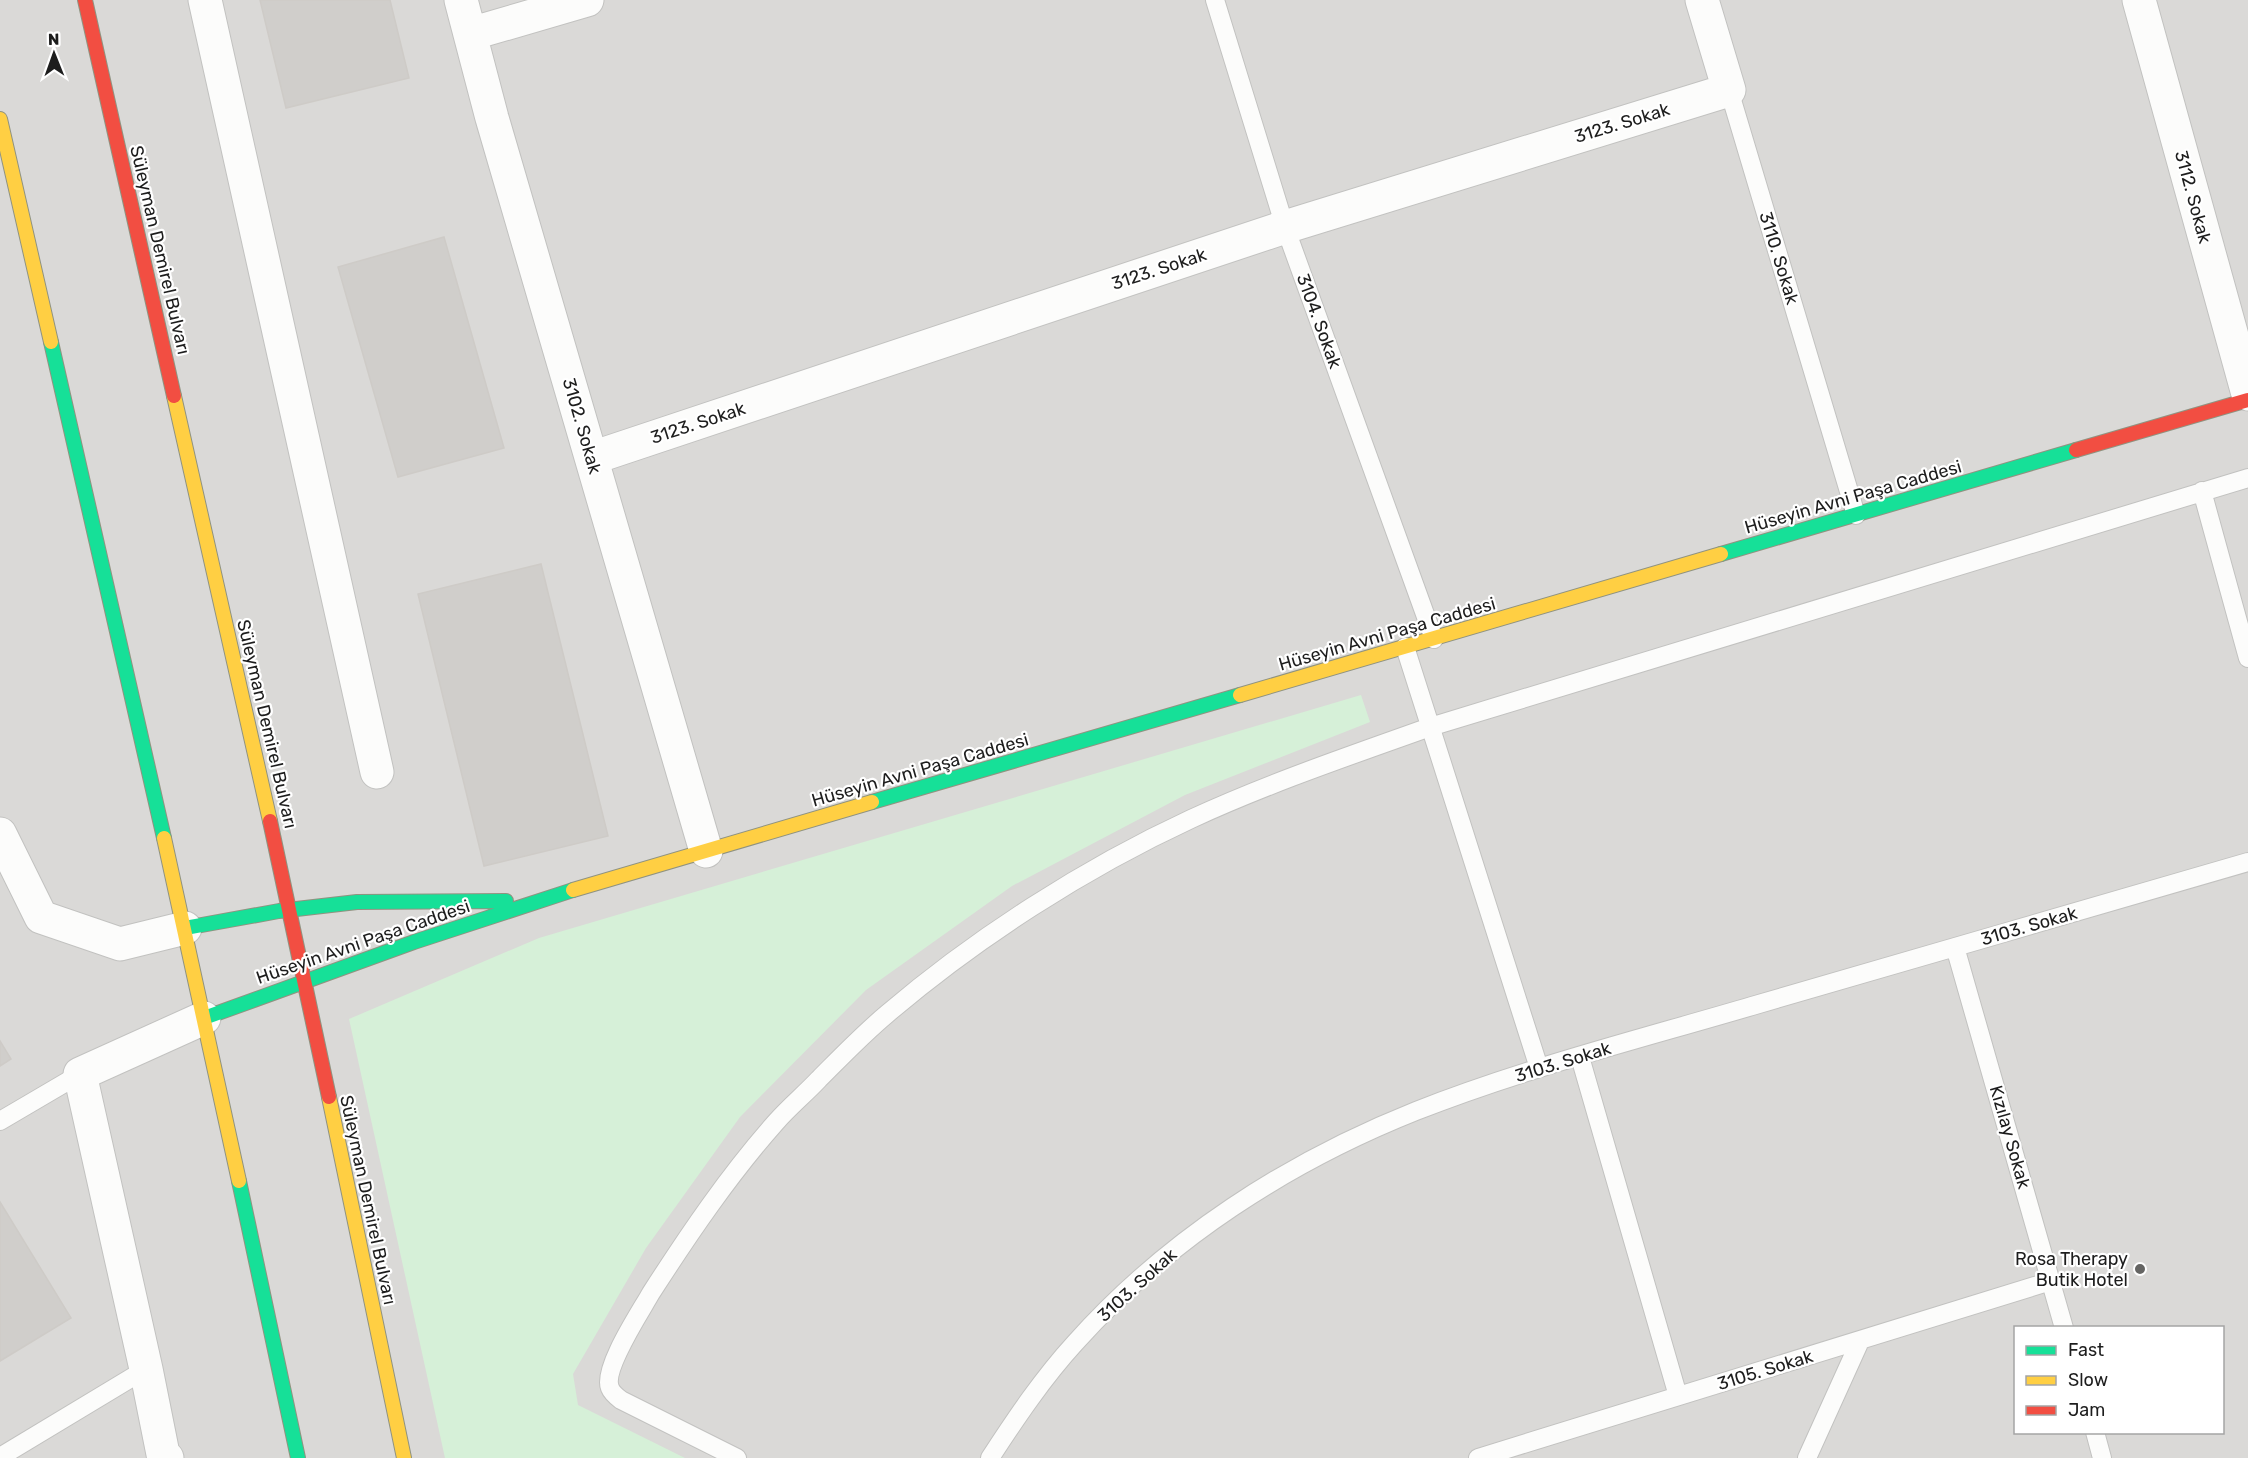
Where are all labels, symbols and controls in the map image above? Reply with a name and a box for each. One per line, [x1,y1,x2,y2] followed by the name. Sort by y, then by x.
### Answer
[24,24,84,84] north arrow
[48,30,60,49] text: N
[1572,98,1673,148] street label: 3123. Sokak
[125,143,195,357] street label: Süleyman Demirel Bulvarı
[2170,148,2216,247] street label: 3112. Sokak
[1754,209,1804,308] street label: 3110. Sokak
[1109,243,1210,295] street label: 3123. Sokak
[1292,271,1347,372] street label: 3104. Sokak
[558,375,606,477] street label: 3102. Sokak
[648,397,749,449] street label: 3123. Sokak
[1742,455,1964,539] street label: Hüseyin Avni Paşa Caddesi
[1276,592,1498,676] street label: Hüseyin Avni Paşa Caddesi
[232,617,302,831] street label: Süleyman Demirel Bulvarı
[809,728,1031,812] street label: Hüseyin Avni Paşa Caddesi
[253,895,473,989] street label: Hüseyin Avni Paşa Caddesi
[1978,902,2080,950] street label: 3103. Sokak
[1512,1037,1614,1087] street label: 3103. Sokak
[1985,1083,2035,1192] street label: Kızılay Sokak
[335,1093,401,1307] street label: Süleyman Demirel Bulvarı
[1093,1243,1182,1326] street label: 3103. Sokak
[2015,1248,2128,1291] place label: Rosa Therapy Butik Hotel
[2133,1262,2147,1276] marker: Rosa Therapy Butik Hotel
[2014,1326,2224,1434] legend
[2068,1339,2104,1361] text: Fast
[1714,1345,1816,1395] street label: 3105. Sokak
[2068,1369,2108,1391] text: Slow
[2068,1399,2105,1421] text: Jam

